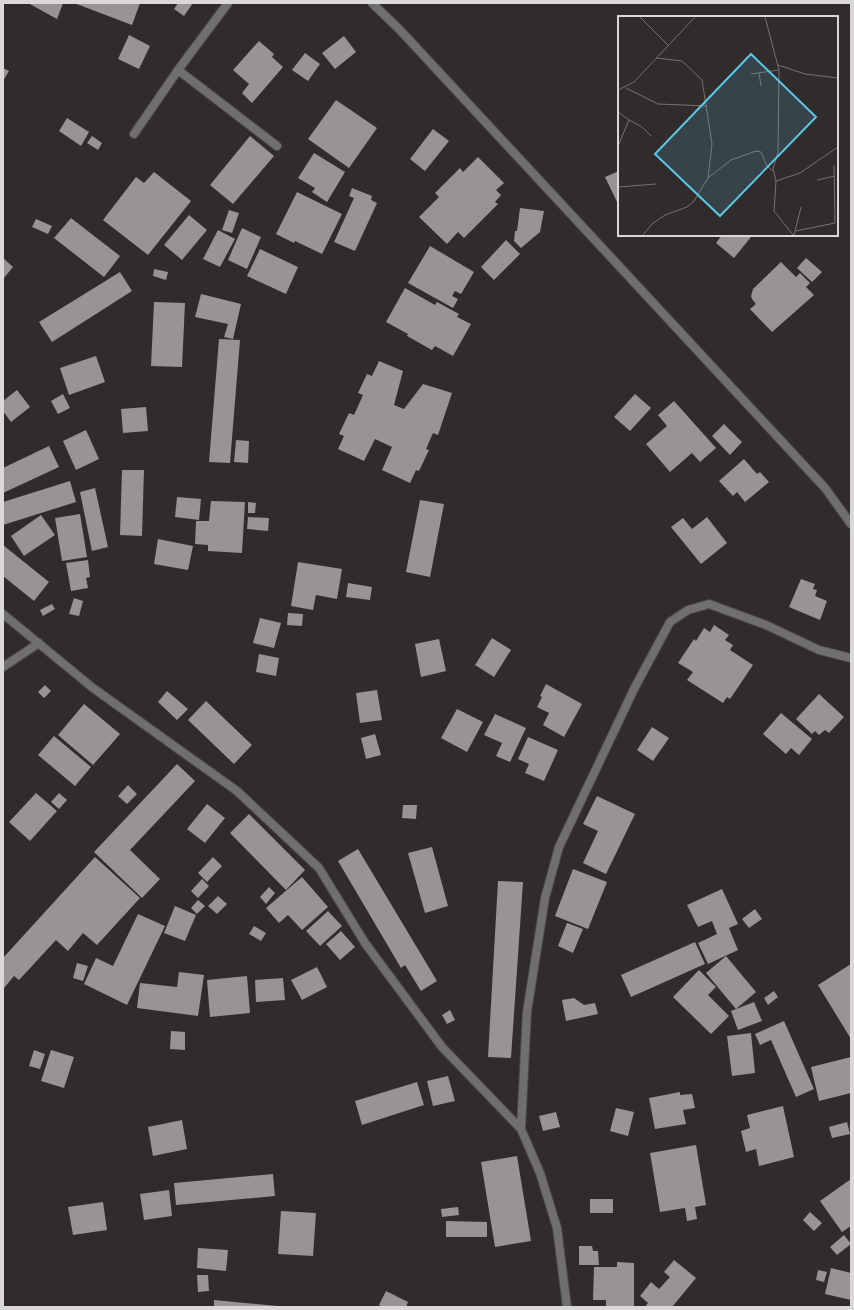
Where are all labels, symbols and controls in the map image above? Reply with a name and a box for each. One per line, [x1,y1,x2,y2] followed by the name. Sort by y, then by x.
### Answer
[618,16,838,236] inset map

